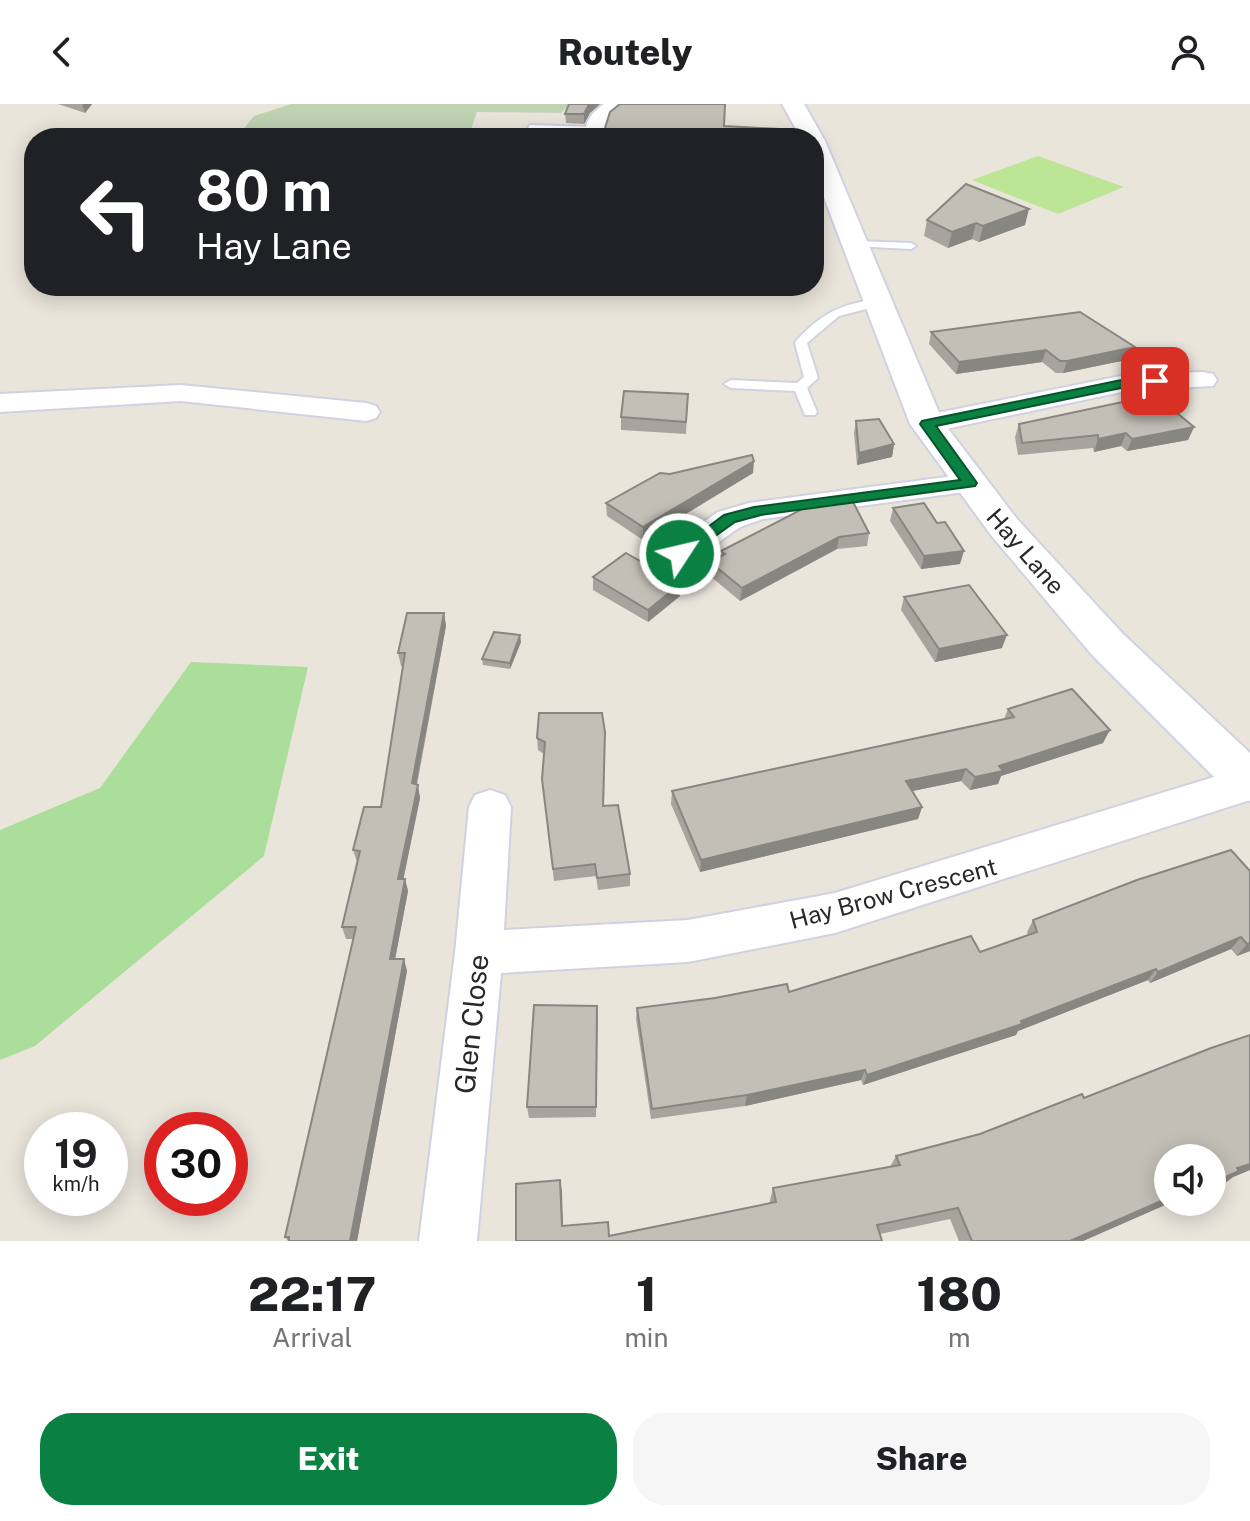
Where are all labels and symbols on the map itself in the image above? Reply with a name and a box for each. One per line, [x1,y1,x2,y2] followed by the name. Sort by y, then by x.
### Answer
[1121,347,1189,415] pin
[981,503,1071,599] street label: Hay Lane
[638,512,722,596] position arrow
[786,852,1000,934] street label: Hay Brow Crescent
[447,953,495,1095] street label: Glen Close
[144,1112,248,1216] speed limit sign: 30

